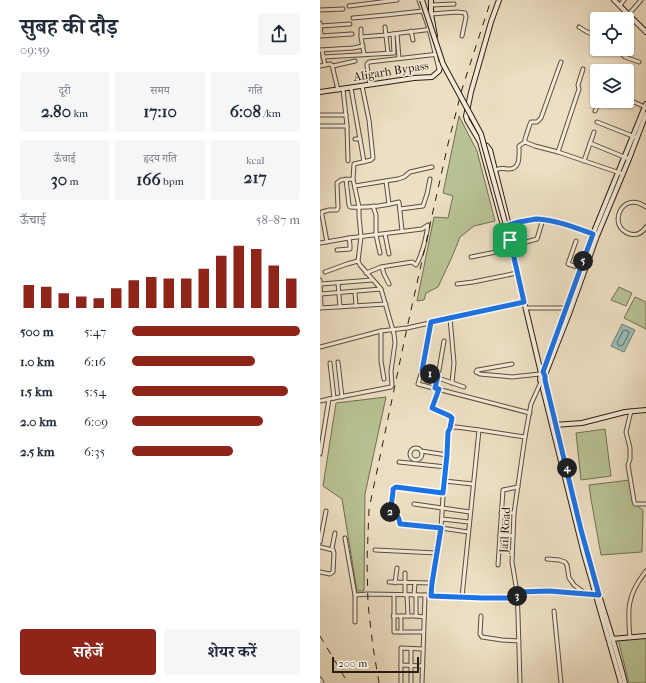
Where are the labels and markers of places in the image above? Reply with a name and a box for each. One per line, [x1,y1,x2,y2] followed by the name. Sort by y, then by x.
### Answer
[493,223,527,257] pin
[573,251,593,271] pin: 5
[420,364,440,384] pin: 1
[557,458,577,478] pin: 4
[380,502,400,522] pin: 2
[507,586,527,606] pin: 3

